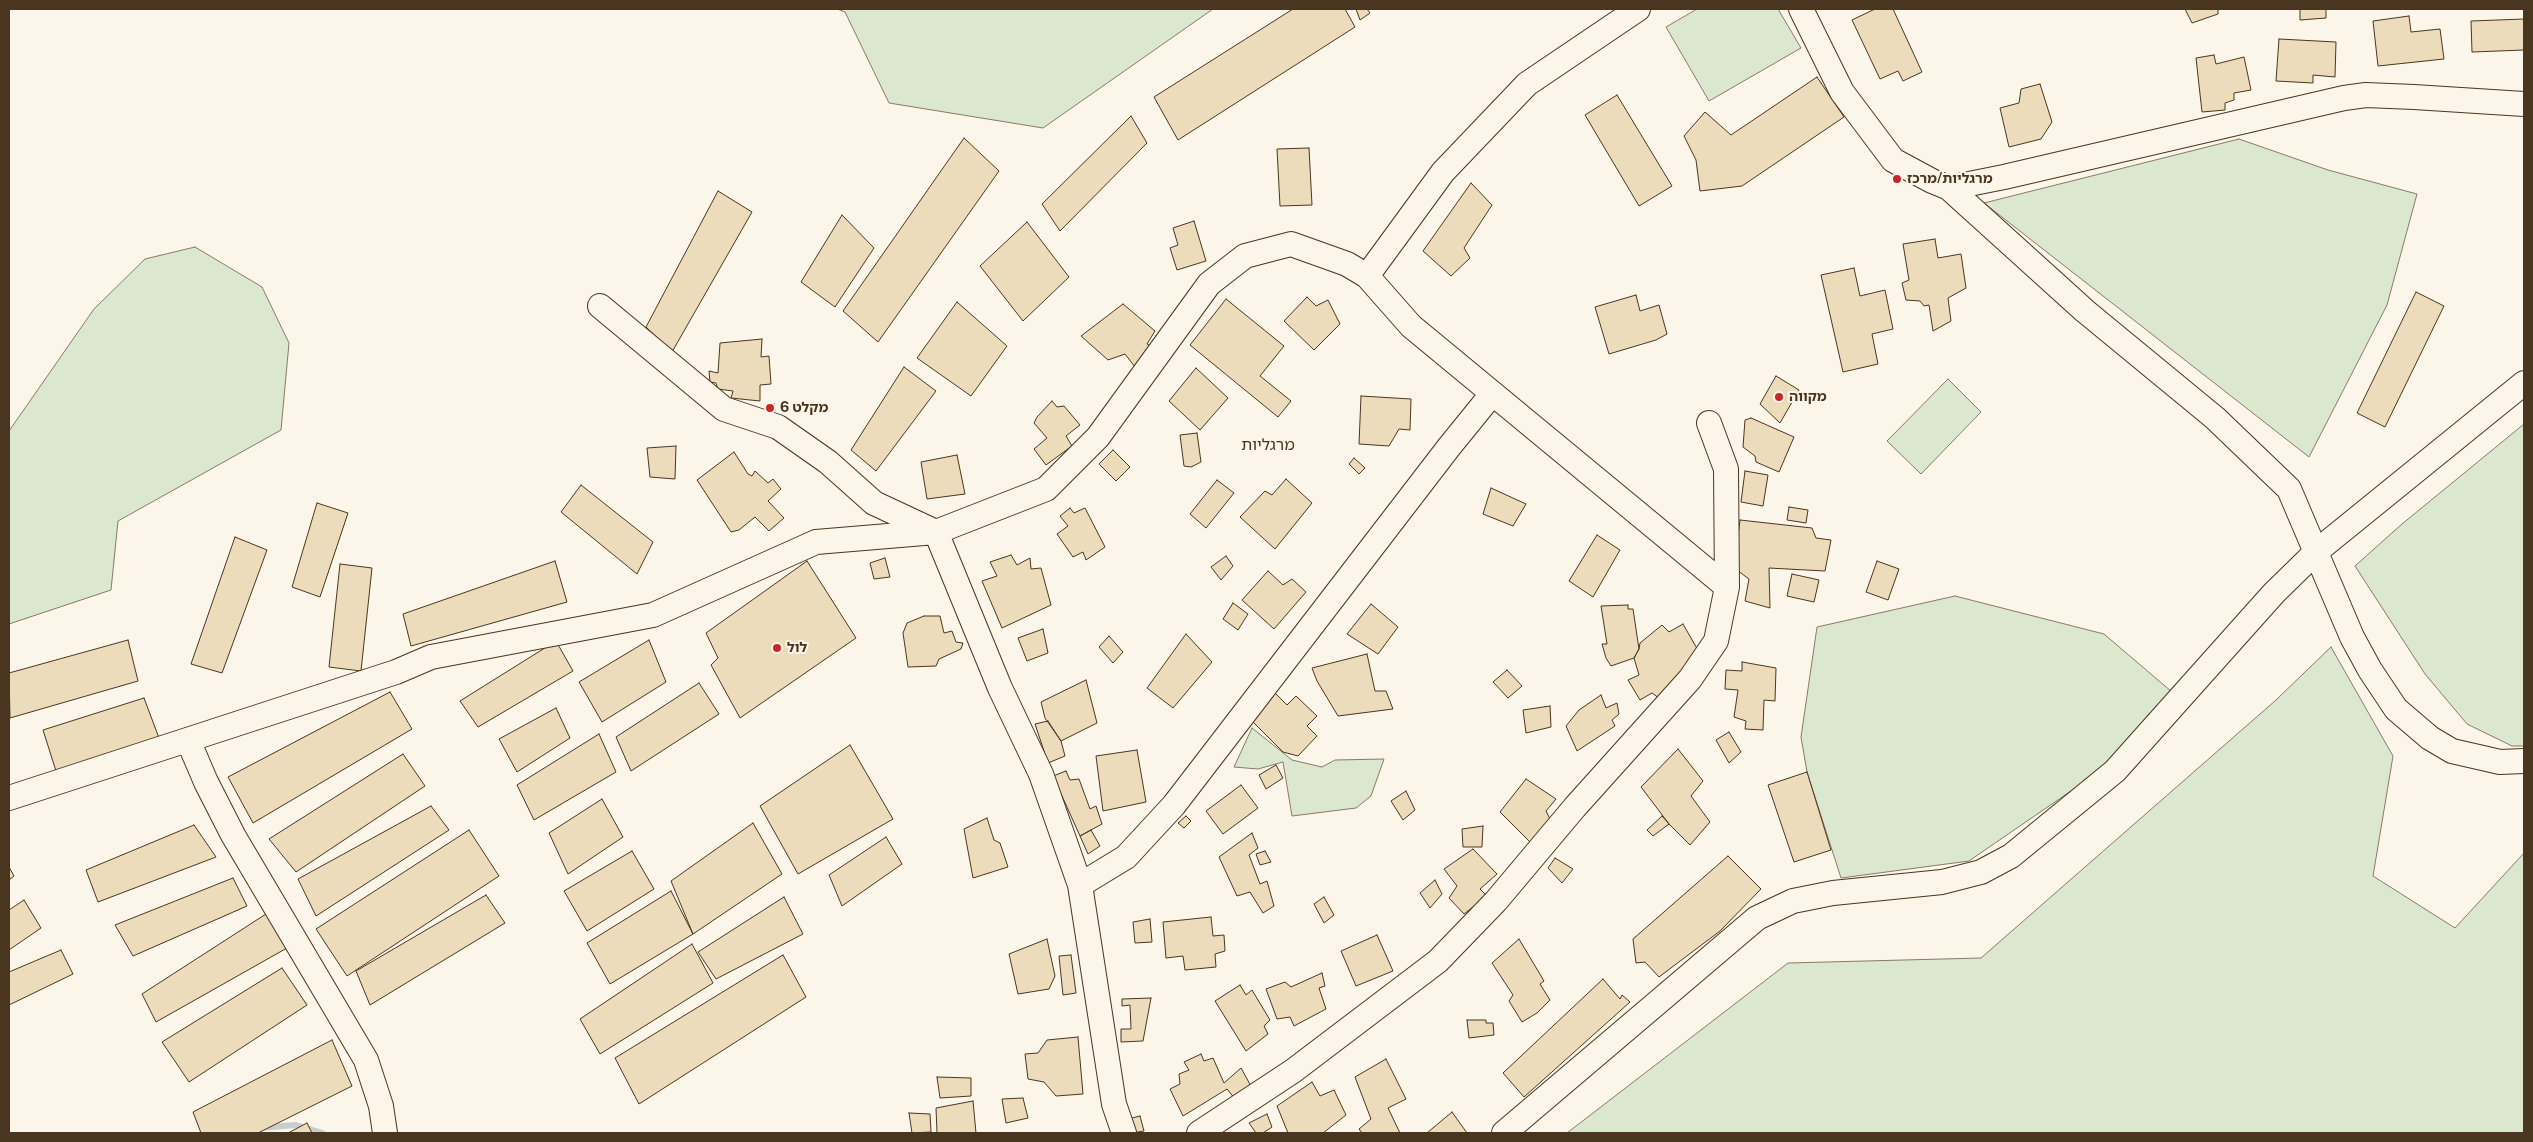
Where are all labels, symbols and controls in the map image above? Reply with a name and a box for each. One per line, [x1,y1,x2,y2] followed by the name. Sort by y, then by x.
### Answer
[1907,171,1993,187] place label: מרגליות/מרכז
[1891,173,1903,185] marker: מרגליות/מרכז
[1789,389,1827,405] place label: מקווה
[1773,391,1785,403] marker: מקווה
[780,400,828,416] place label: מקלט 6
[764,402,776,414] marker: מקלט 6
[1241,435,1295,455] district label: מרגליות
[787,640,807,656] place label: לול
[771,642,783,654] marker: לול

